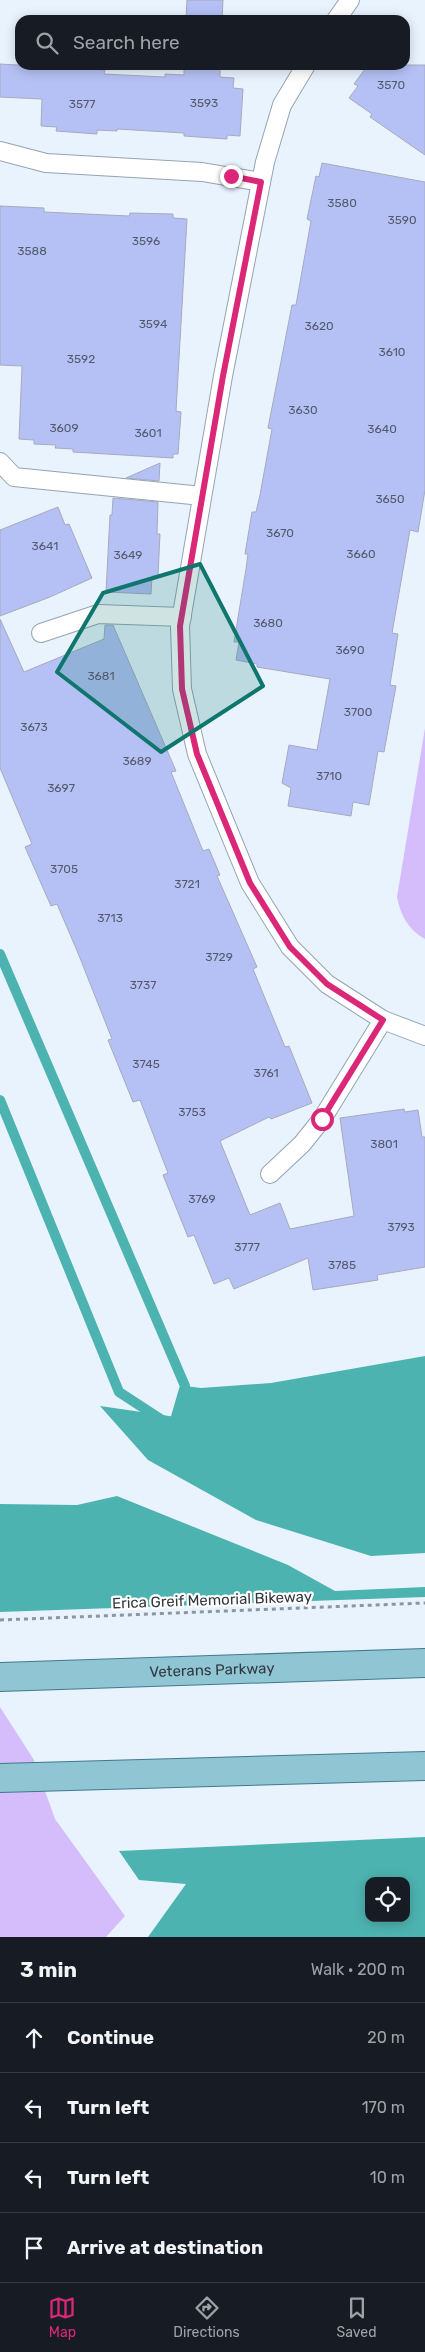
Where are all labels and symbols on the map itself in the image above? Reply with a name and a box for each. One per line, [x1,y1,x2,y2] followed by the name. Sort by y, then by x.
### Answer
[377,78,405,92] house number: 3570
[190,96,218,110] house number: 3593
[69,97,95,111] house number: 3577
[220,165,243,188] route end
[327,196,357,210] house number: 3580
[387,213,417,227] house number: 3590
[132,234,160,248] house number: 3596
[17,244,47,258] house number: 3588
[139,317,168,331] house number: 3594
[304,319,334,333] house number: 3620
[379,345,405,359] house number: 3610
[67,352,95,366] house number: 3592
[288,403,318,417] house number: 3630
[49,421,79,435] house number: 3609
[367,422,397,436] house number: 3640
[134,426,162,440] house number: 3601
[375,492,405,506] house number: 3650
[266,526,294,540] house number: 3670
[32,539,58,553] house number: 3641
[346,547,376,561] house number: 3660
[114,548,142,562] house number: 3649
[253,616,283,630] house number: 3680
[335,643,365,657] house number: 3690
[87,669,115,683] house number: 3681
[344,705,372,719] house number: 3700
[20,720,48,734] house number: 3673
[122,754,152,768] house number: 3689
[316,769,342,783] house number: 3710
[47,781,75,795] house number: 3697
[50,862,78,876] house number: 3705
[174,877,200,891] house number: 3721
[97,911,123,925] house number: 3713
[205,950,233,964] house number: 3729
[130,978,156,992] house number: 3737
[132,1057,160,1071] house number: 3745
[253,1066,279,1080] house number: 3761
[178,1105,206,1119] house number: 3753
[311,1108,334,1131] route start
[370,1137,398,1151] house number: 3801
[188,1192,216,1206] house number: 3769
[387,1220,415,1234] house number: 3793
[234,1240,260,1254] house number: 3777
[328,1258,356,1272] house number: 3785
[112,1588,312,1612] street label: Erica Greif Memorial Bikeway
[149,1659,275,1681] street label: Veterans Parkway

